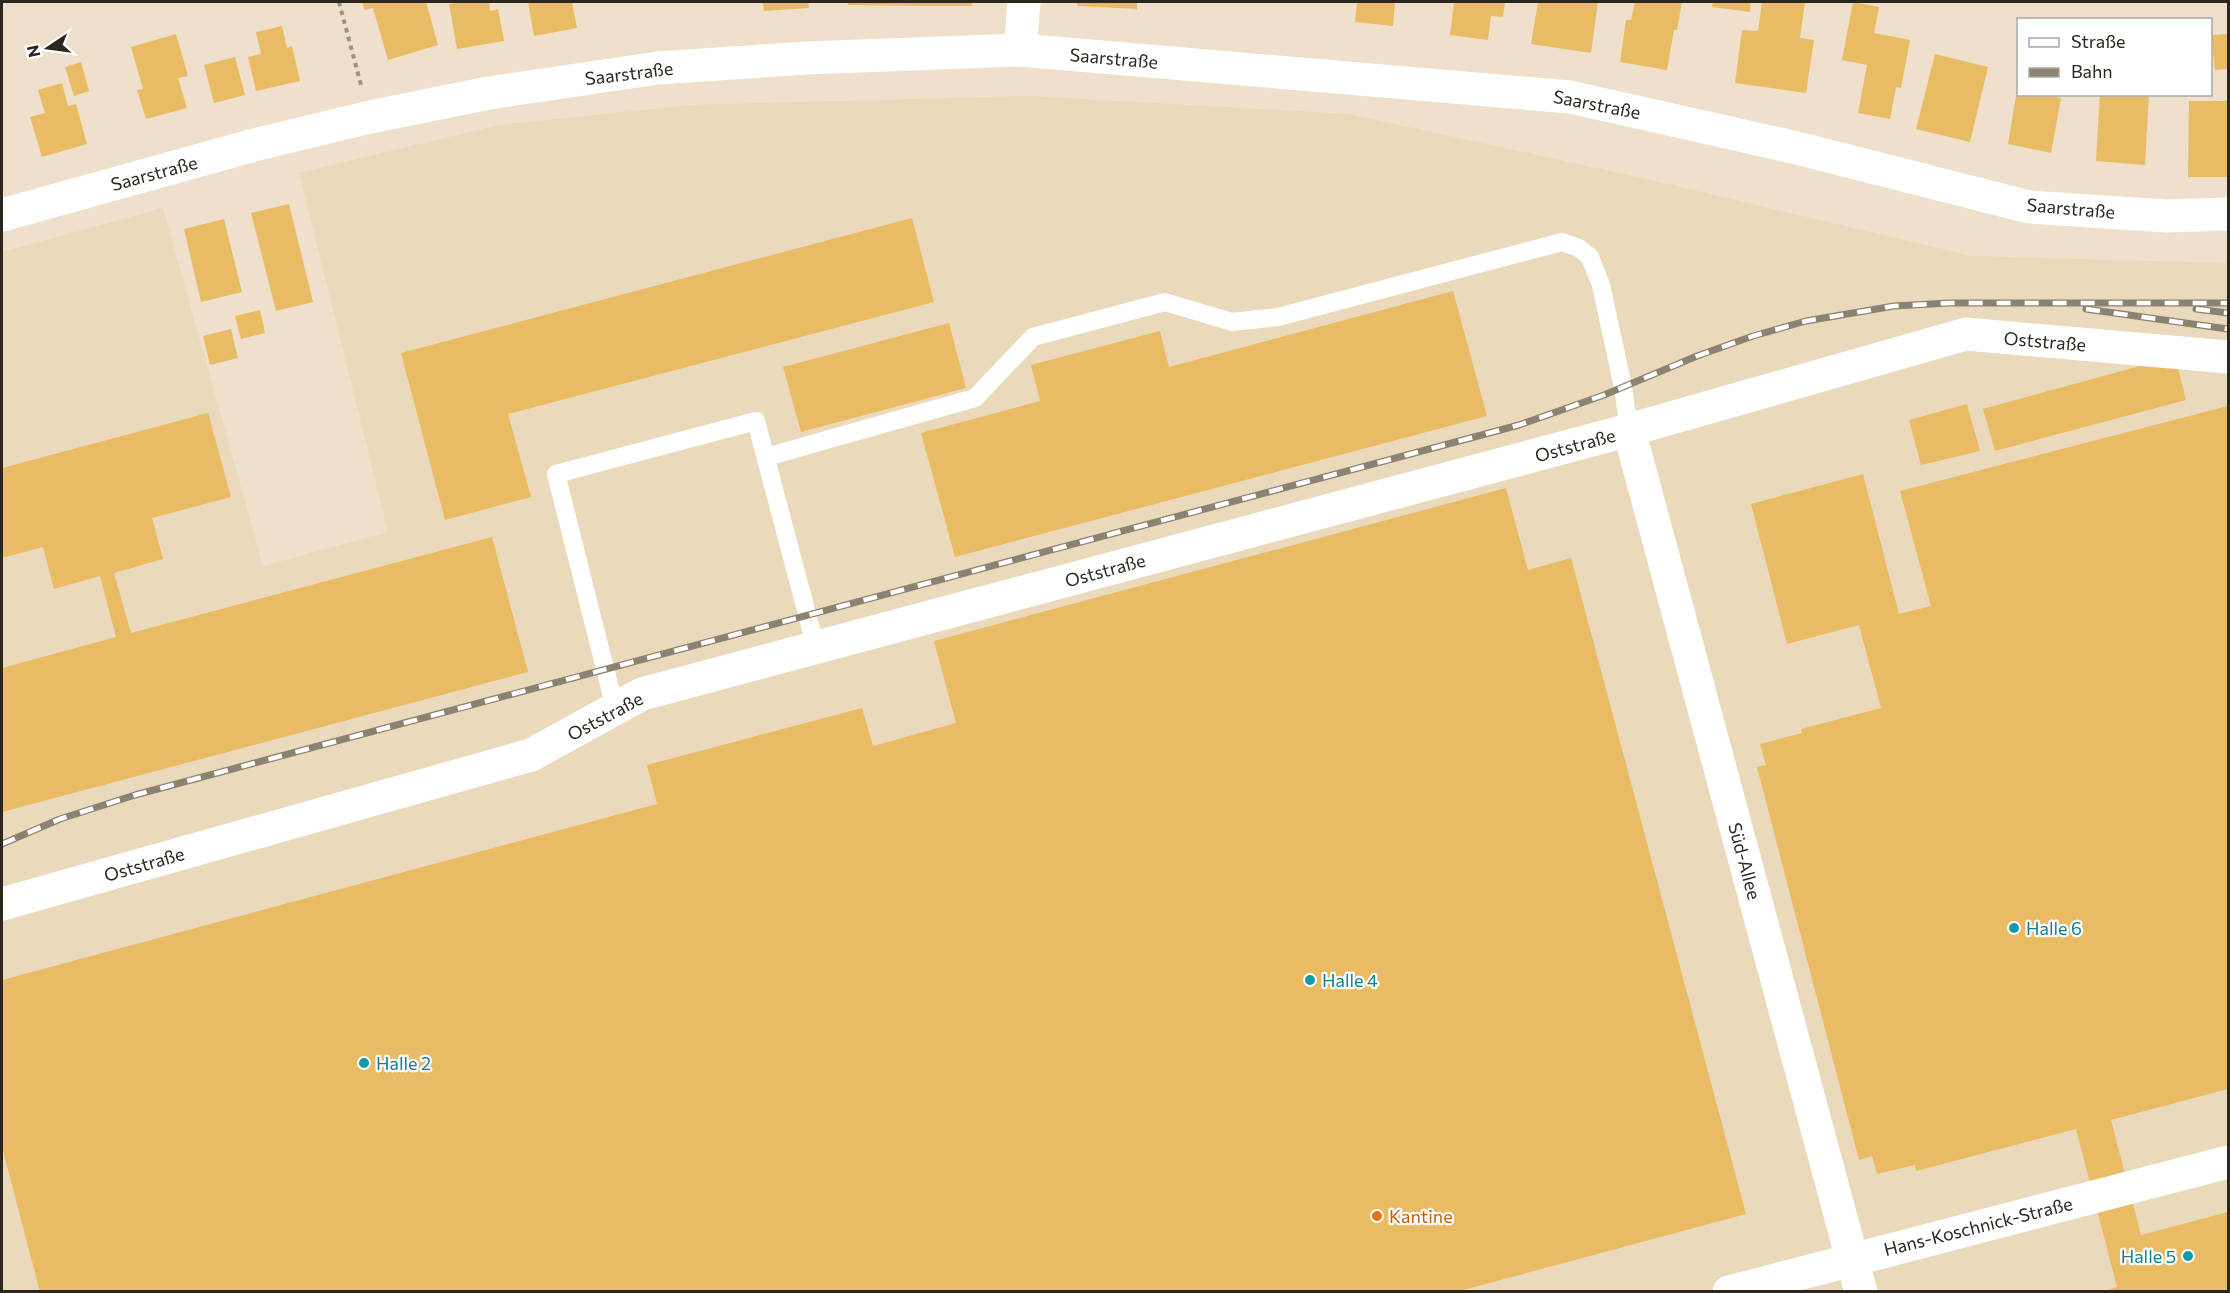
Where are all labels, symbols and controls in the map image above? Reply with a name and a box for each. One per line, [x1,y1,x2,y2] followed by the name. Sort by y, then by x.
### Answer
[18,18,78,78] north arrow
[2017,18,2212,96] legend
[2071,30,2126,52] text: Straße
[1069,43,1159,73] street label: Saarstraße
[22,44,44,59] text: N
[584,57,674,89] street label: Saarstraße
[2071,60,2113,82] text: Bahn
[1551,85,1643,123] street label: Saarstraße
[108,151,200,195] street label: Saarstraße
[2026,193,2116,223] street label: Saarstraße
[2003,326,2087,356] street label: Oststraße
[1532,424,1618,466] street label: Oststraße
[1062,549,1148,591] street label: Oststraße
[563,687,647,745] street label: Oststraße
[1724,820,1766,902] street label: Süd-Allee
[101,842,187,886] street label: Oststraße
[2026,917,2082,939] place label: Halle 6
[2007,921,2021,935] marker: Halle 6
[1322,969,1378,991] place label: Halle 4
[1303,973,1317,987] marker: Halle 4
[376,1052,431,1074] place label: Halle 2
[357,1056,371,1070] marker: Halle 2
[1881,1192,2075,1260] street label: Hans-Koschnick-Straße
[1389,1205,1453,1227] place label: Kantine
[1370,1209,1384,1223] marker: Kantine
[2121,1245,2176,1267] place label: Halle 5
[2181,1249,2195,1263] marker: Halle 5

